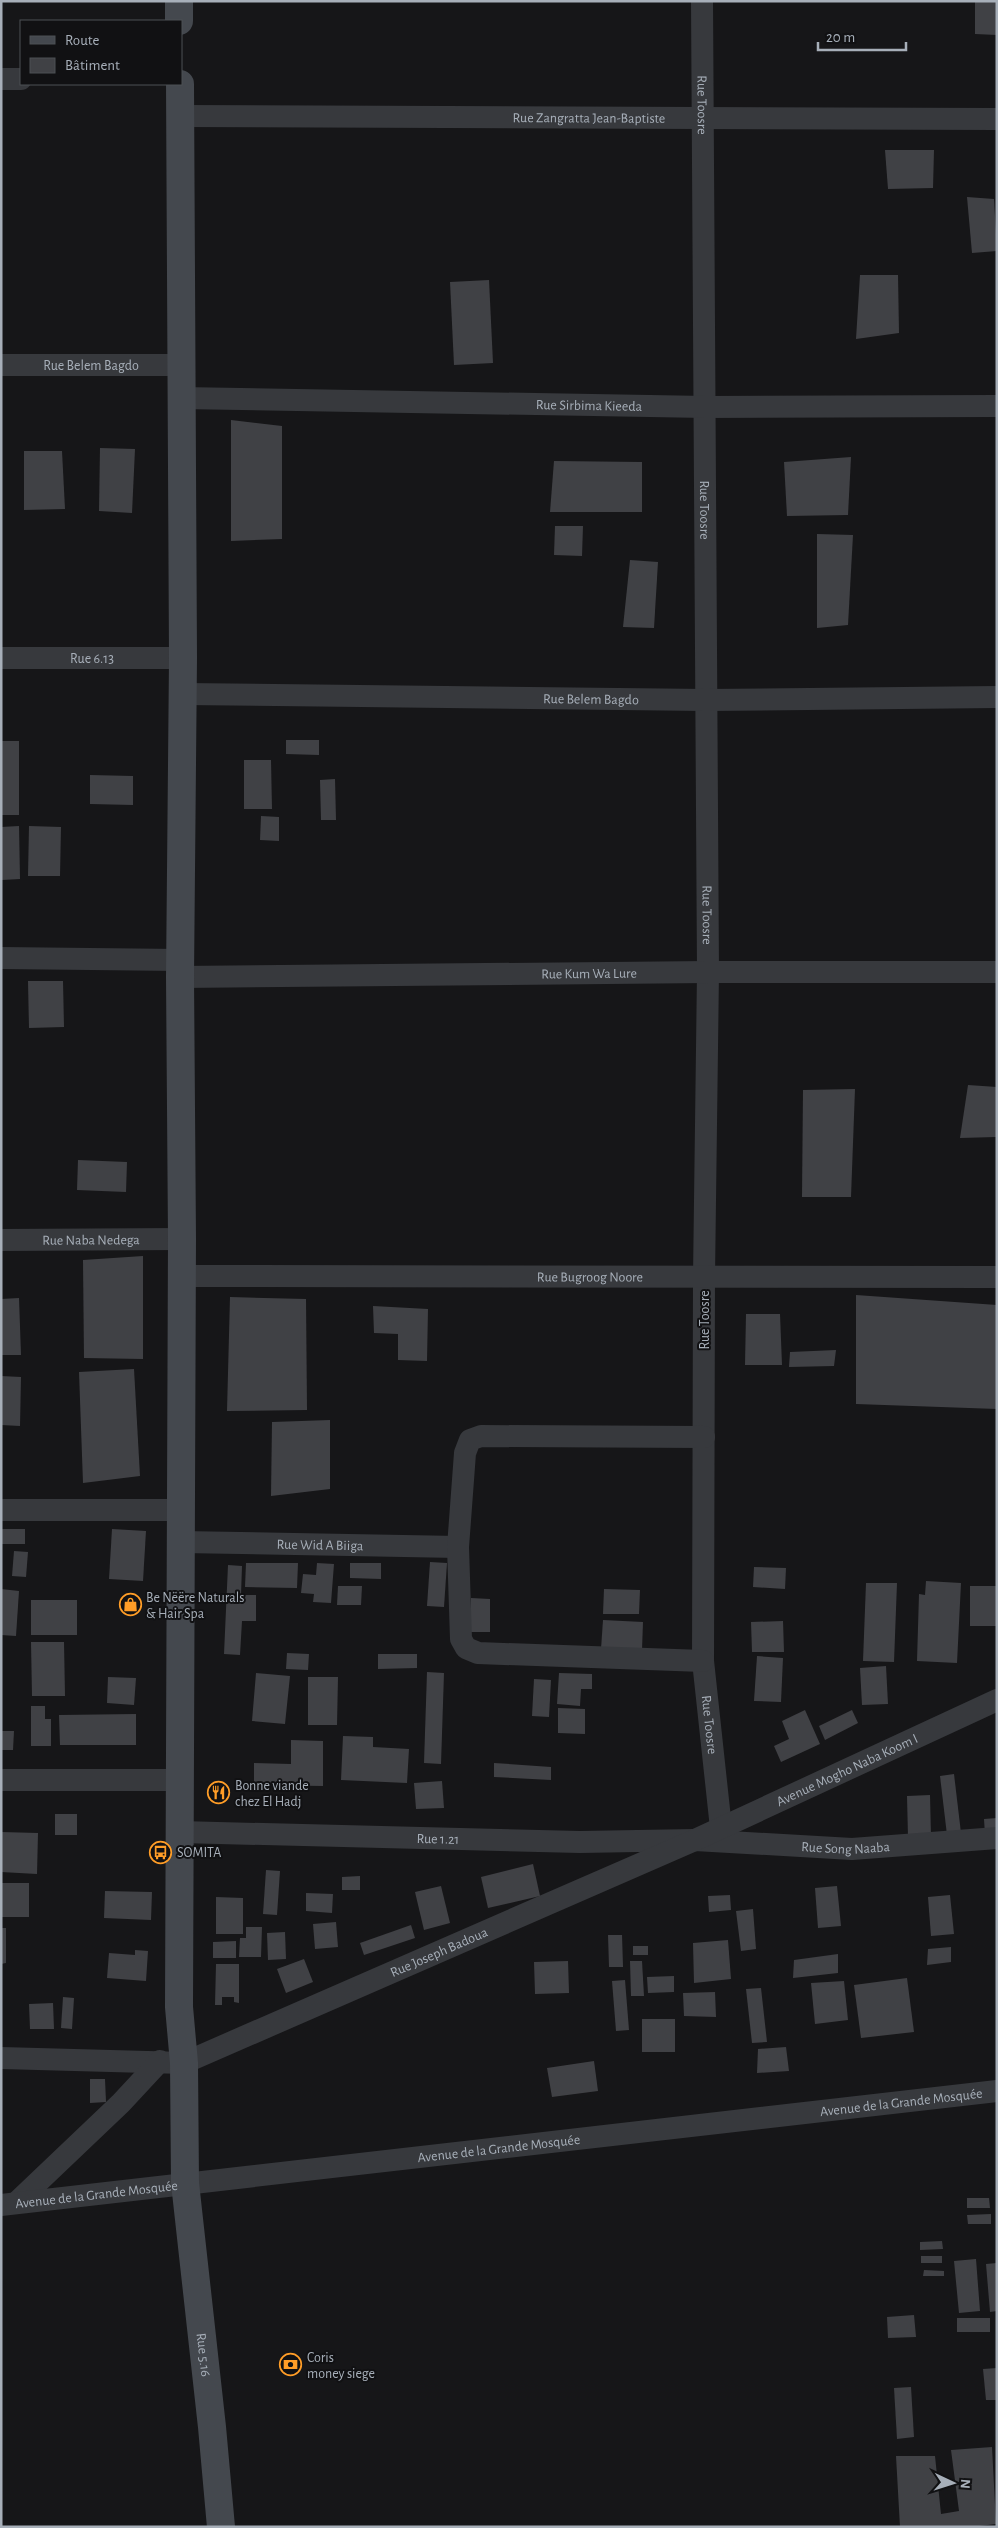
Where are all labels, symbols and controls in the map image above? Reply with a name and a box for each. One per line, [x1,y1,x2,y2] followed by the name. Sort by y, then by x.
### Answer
[20,20,182,85] legend
[818,20,906,52] scale bar
[826,30,855,45] text: 20 m
[65,33,99,48] text: Route
[65,58,120,73] text: Bâtiment
[694,75,709,135] street label: Rue Toosre
[513,111,665,126] street label: Rue Zangratta Jean-Baptiste
[43,359,139,373] street label: Rue Belem Bagdo
[536,398,643,414] street label: Rue Sirbima Kieeda
[697,480,711,540] street label: Rue Toosre
[70,652,114,666] street label: Rue 6.13
[543,692,639,707] street label: Rue Belem Bagdo
[699,885,714,945] street label: Rue Toosre
[541,967,637,982] street label: Rue Kum Wa Lure
[42,1233,140,1248] street label: Rue Naba Nedega
[537,1270,643,1285] street label: Rue Bugroog Noore
[698,1290,712,1350] street label: Rue Toosre
[276,1538,364,1553] street label: Rue Wid A Biiga
[146,1591,244,1621] place label: Be Nëëre Naturals & Hair Spa
[118,1593,142,1617] shop icon: Be Nëëre Naturals & Hair Spa
[699,1694,719,1755] street label: Rue Toosre
[774,1732,920,1809] street label: Avenue Mogho Naba Koom I
[235,1779,309,1809] place label: Bonne viande chez El Hadj
[207,1781,231,1805] restaurant icon: Bonne viande chez El Hadj
[416,1832,459,1847] street label: Rue 1.21
[149,1840,173,1864] bus stop icon: SOMITA
[801,1840,891,1857] street label: Rue Song Naaba
[177,1846,221,1860] place label: SOMITA
[388,1925,490,1980] street label: Rue Joseph Badoua
[819,2087,983,2119] street label: Avenue de la Grande Mosquée
[417,2133,581,2165] street label: Avenue de la Grande Mosquée
[14,2179,179,2211] street label: Avenue de la Grande Mosquée
[194,2332,212,2377] street label: Rue 5.16
[307,2351,375,2381] place label: Coris money siege
[279,2353,303,2377] bank icon: Coris money siege
[928,2458,978,2508] north arrow
[958,2478,972,2489] text: N

